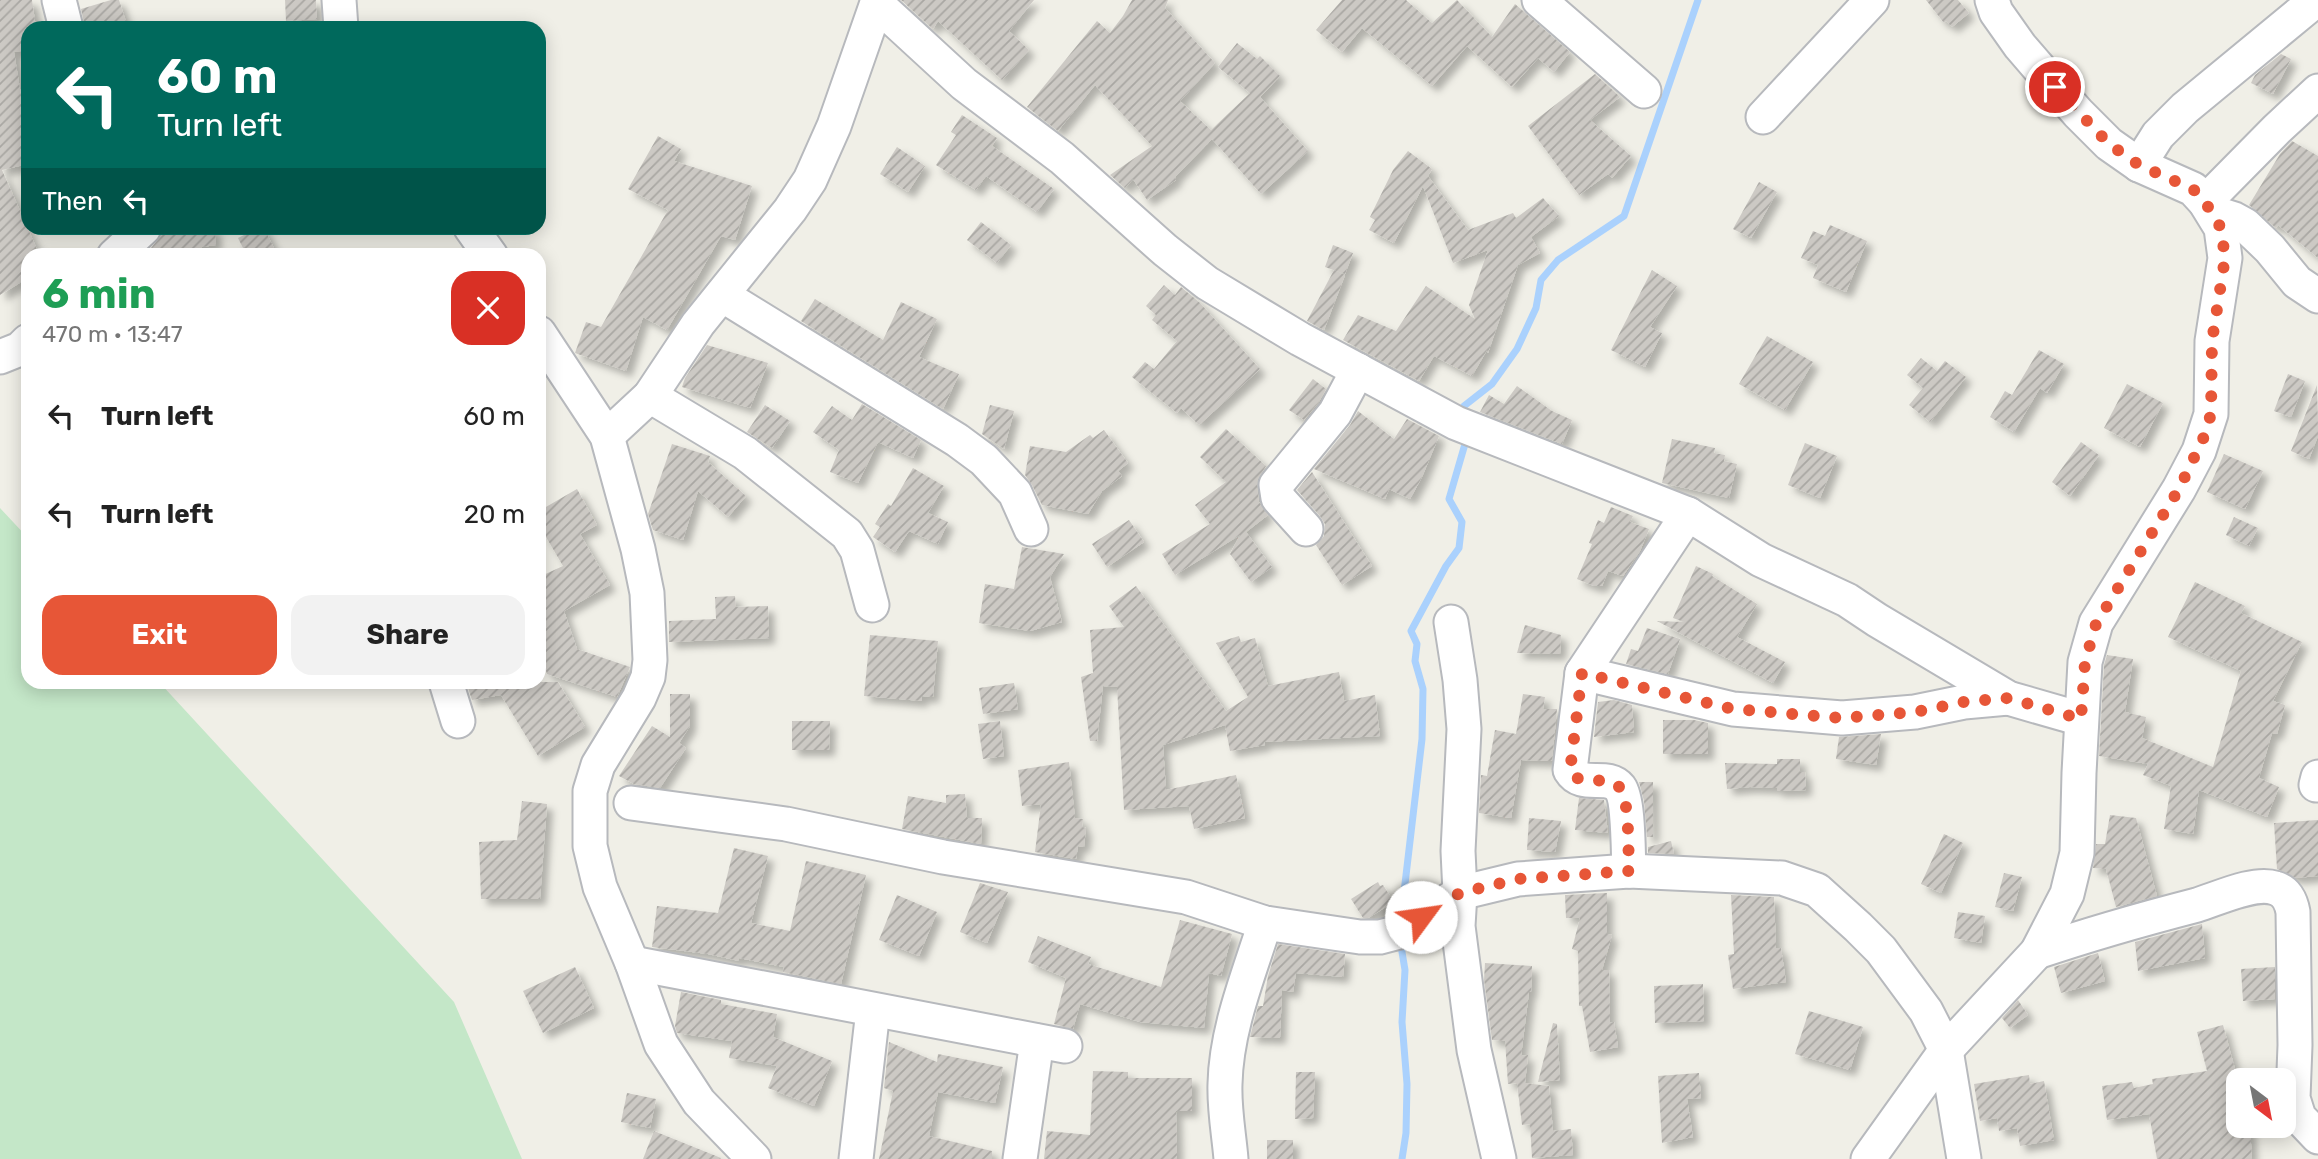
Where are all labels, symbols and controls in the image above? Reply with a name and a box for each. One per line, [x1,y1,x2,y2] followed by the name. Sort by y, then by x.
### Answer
[157,47,278,105] text: 60 m
[42,49,133,140] icon: left
[2025,57,2085,117] pin
[2036,68,2074,106] icon: arrive
[157,106,282,144] text: Turn left
[117,182,155,220] icon: left
[42,186,103,217] text: Then
[42,269,156,319] text: 6 min
[451,271,525,345] button: close
[42,320,182,348] text: 470 m · 13:47
[42,397,80,435] icon: left
[101,401,213,432] text: Turn left
[463,401,525,432] text: 60 m
[42,495,80,533] icon: left
[101,499,213,530] text: Turn left
[464,499,525,530] text: 20 m
[42,595,277,675] button: Exit
[291,595,525,675] button: Share
[1384,880,1458,954] position arrow
[2226,1068,2296,1138] north arrow
[2226,1068,2296,1138] map controls

